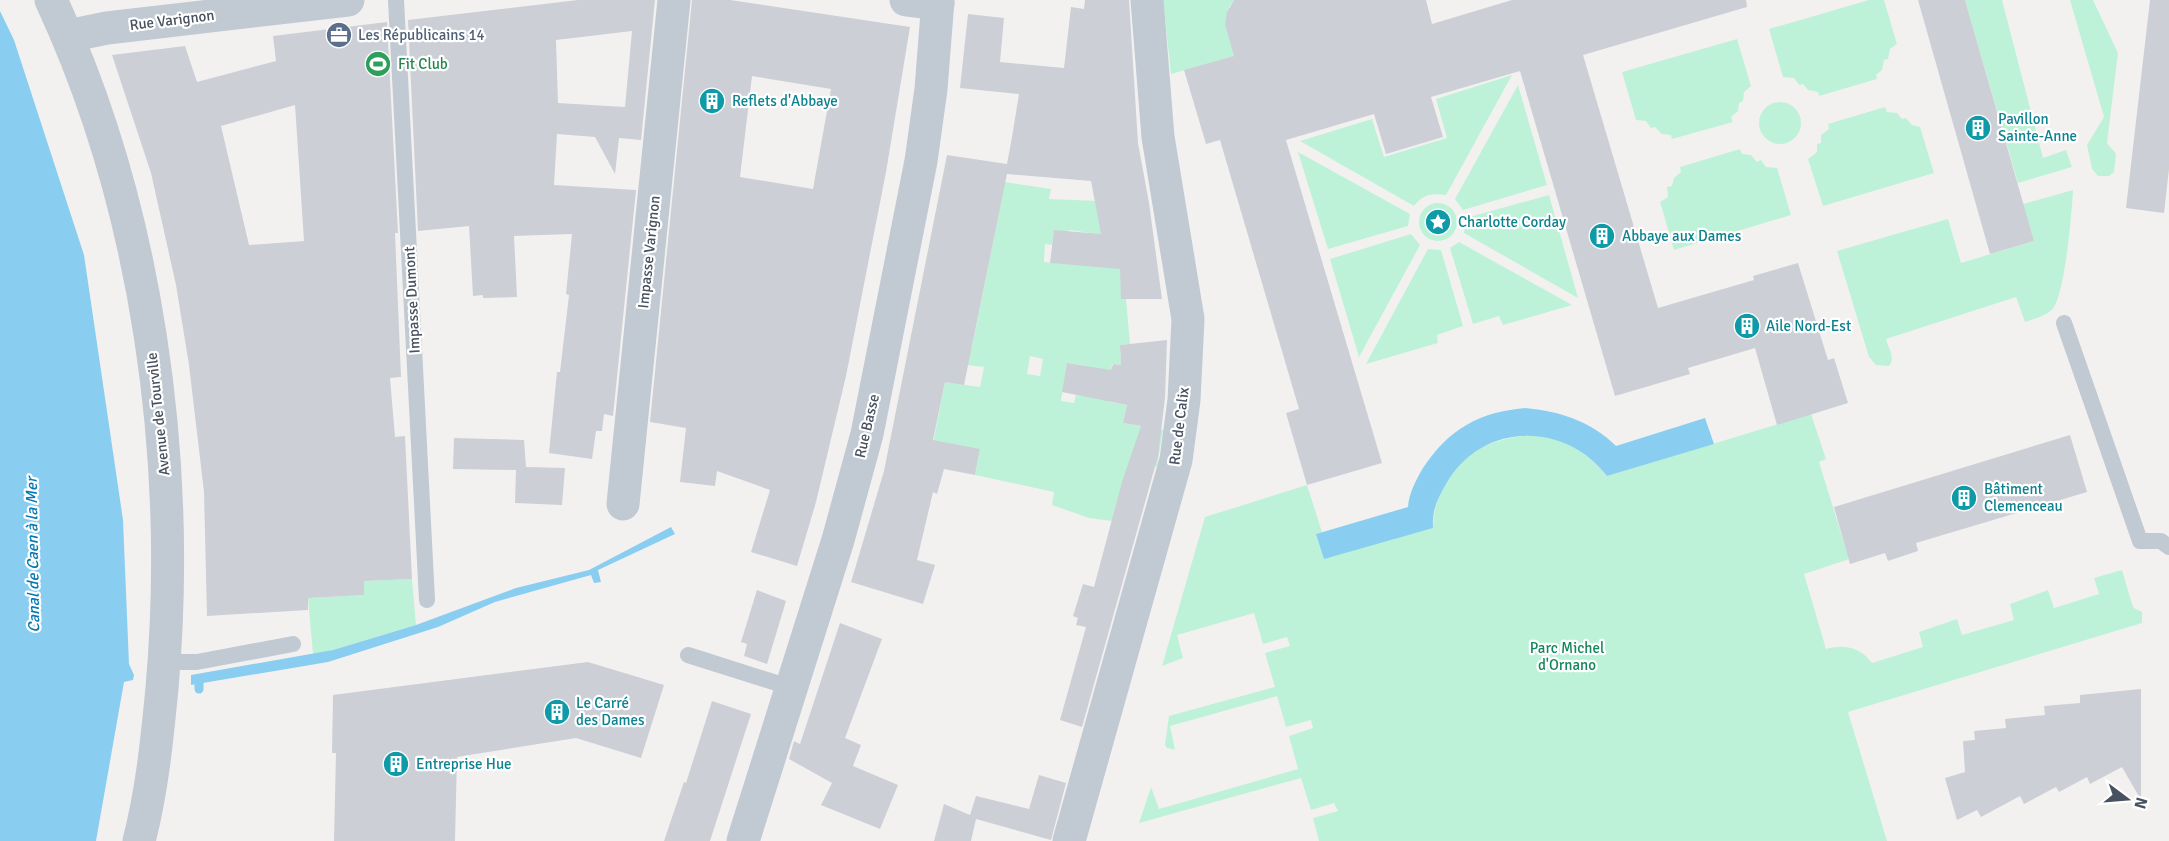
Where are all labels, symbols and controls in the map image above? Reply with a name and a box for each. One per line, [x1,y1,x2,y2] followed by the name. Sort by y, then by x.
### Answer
[129,6,215,34] street label: Rue Varignon
[324,20,354,50] office icon: Les Républicains 14
[358,26,485,44] place label: Les Républicains 14
[363,49,393,79] sports icon: Fit Club
[398,55,448,73] place label: Fit Club
[697,86,727,116] building icon: Reflets d'Abbaye
[732,92,838,110] place label: Reflets d'Abbaye
[1998,110,2077,145] place label: Pavillon Sainte-Anne
[1963,113,1993,143] building icon: Pavillon Sainte-Anne
[634,195,664,309] street label: Impasse Varignon
[1423,207,1453,237] place icon: Charlotte Corday
[1458,213,1566,231] place label: Charlotte Corday
[1587,221,1617,251] building icon: Abbaye aux Dames
[1622,227,1742,245] place label: Abbaye aux Dames
[400,246,424,354] street label: Impasse Dumont
[1732,311,1762,341] building icon: Aile Nord-Est
[1766,317,1851,335] place label: Aile Nord-Est
[143,352,173,476] street label: Avenue de Tourville
[1165,386,1193,466] street label: Rue de Calix
[851,392,883,460] street label: Rue Basse
[22,475,44,633] water label: Canal de Caen à la Mer
[1984,480,2063,515] place label: Bâtiment Clemenceau
[1949,483,1979,513] building icon: Bâtiment Clemenceau
[1530,639,1604,674] park label: Parc Michel d'Ornano
[576,694,645,729] place label: Le Carré des Dames
[542,697,572,727] building icon: Le Carré des Dames
[381,749,411,779] building icon: Entreprise Hue
[416,755,512,773] place label: Entreprise Hue
[2097,769,2157,829] north arrow
[2129,795,2152,811] text: N

